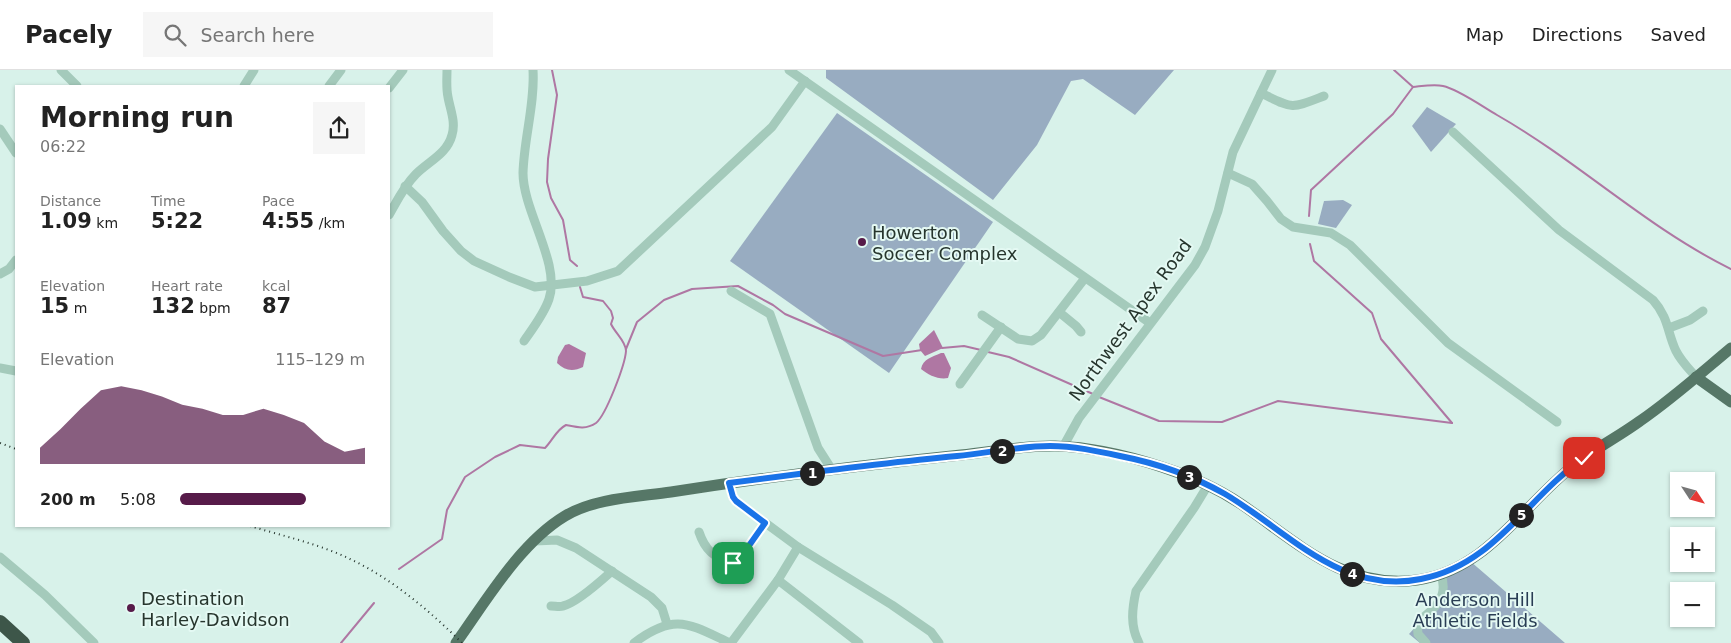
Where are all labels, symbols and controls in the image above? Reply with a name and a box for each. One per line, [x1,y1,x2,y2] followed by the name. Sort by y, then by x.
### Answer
[143,12,493,57] search box
[25,21,113,49] text: Pacely
[161,21,189,49] icon: search
[201,24,315,46] text: Search here
[1466,24,1504,45] text: Map
[1532,24,1622,45] text: Directions
[1650,24,1706,45] text: Saved
[40,101,234,134] text: Morning run
[313,102,365,154] button: share
[40,137,86,156] text: 06:22
[40,193,101,209] text: Distance
[151,193,185,209] text: Time
[262,193,295,209] text: Pace
[40,209,92,233] text: 1.09
[151,209,203,233] text: 5:22
[262,209,314,233] text: 4:55
[92,215,118,231] text: km
[314,215,345,231] text: /km
[872,222,1018,264] place label: Howerton Soccer Complex
[1064,235,1196,405] street label: Northwest Apex Road
[856,236,868,248] marker: Howerton Soccer Complex
[40,278,105,294] text: Elevation
[151,278,223,294] text: Heart rate
[262,278,290,294] text: kcal
[40,294,69,318] text: 15
[151,294,195,318] text: 132
[262,294,291,318] text: 87
[69,300,87,316] text: m
[195,300,231,316] text: bpm
[40,350,114,369] text: Elevation
[275,350,365,369] text: 115–129 m
[1563,437,1605,479] pin
[990,438,1014,464] pin: 2
[998,443,1007,459] text: 2
[1570,444,1598,472] icon: check
[800,460,824,486] pin: 1
[1176,464,1202,490] pin: 3
[808,465,817,481] text: 1
[1185,469,1194,485] text: 3
[1670,472,1715,518] north arrow
[1670,472,1715,627] map controls
[40,490,96,509] text: 200 m
[120,490,156,509] text: 5:08
[1508,502,1534,528] pin: 5
[1517,507,1526,523] text: 5
[1670,527,1715,572] button: +
[712,542,754,584] pin
[719,549,747,577] icon: arrive
[1340,562,1364,586] pin: 4
[1348,566,1357,582] text: 4
[1670,582,1715,627] button: −
[141,588,290,630] place label: Destination Harley-Davidson
[1412,589,1538,631] park label: Anderson Hill Athletic Fields
[125,602,137,614] marker: Destination Harley-Davidson

